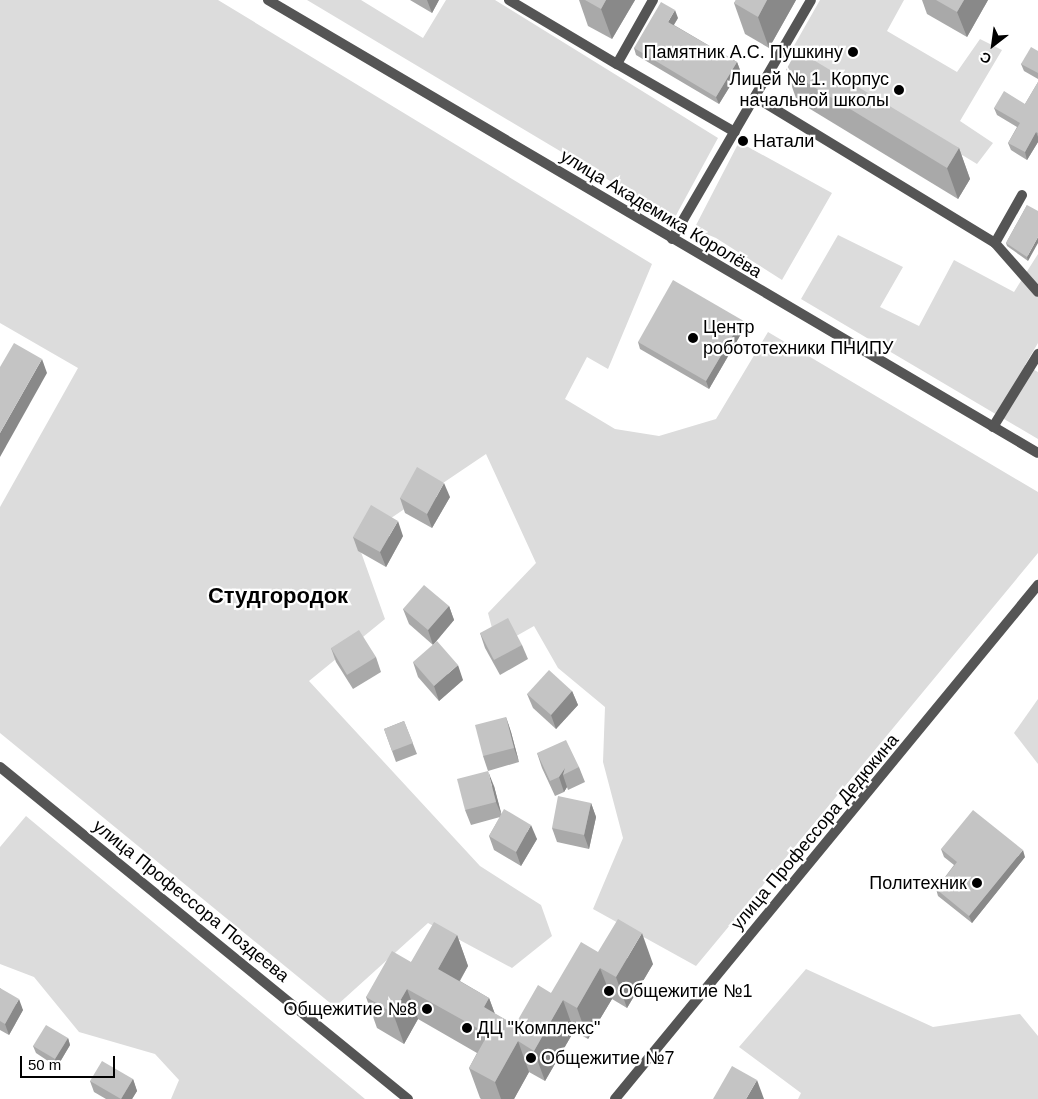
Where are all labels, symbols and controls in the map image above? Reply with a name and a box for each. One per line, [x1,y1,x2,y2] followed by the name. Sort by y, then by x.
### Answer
[968,20,1018,70] north arrow
[644,41,843,63] place label: Памятник А.С. Пушкину
[847,46,859,58] marker: Памятник А.С. Пушкину
[977,49,994,67] text: С
[730,69,889,112] place label: Лицей № 1. Корпус начальной школы
[893,84,905,96] marker: Лицей № 1. Корпус начальной школы
[753,130,814,152] place label: Натали
[737,135,749,147] marker: Натали
[556,145,766,283] street label: улица Академика Королёва
[703,317,893,359] place label: Центр робототехники ПНИПУ
[687,332,699,344] marker: Центр робототехники ПНИПУ
[208,583,348,609] district label: Студгородок
[727,730,903,934] street label: улица Профессора Дедюкина
[89,815,293,987] street label: улица Профессора Поздеева
[869,872,967,894] place label: Политехник
[971,877,983,889] marker: Политехник
[619,980,752,1002] place label: Общежитие №1
[603,985,615,997] marker: Общежитие №1
[284,998,417,1020] place label: Общежитие №8
[421,1003,433,1015] marker: Общежитие №8
[477,1017,600,1039] place label: ДЦ "Комплекс"
[461,1022,473,1034] marker: ДЦ "Комплекс"
[22,1046,118,1078] scale bar
[541,1047,674,1069] place label: Общежитие №7
[525,1052,537,1064] marker: Общежитие №7
[28,1056,61,1073] text: 50 m

